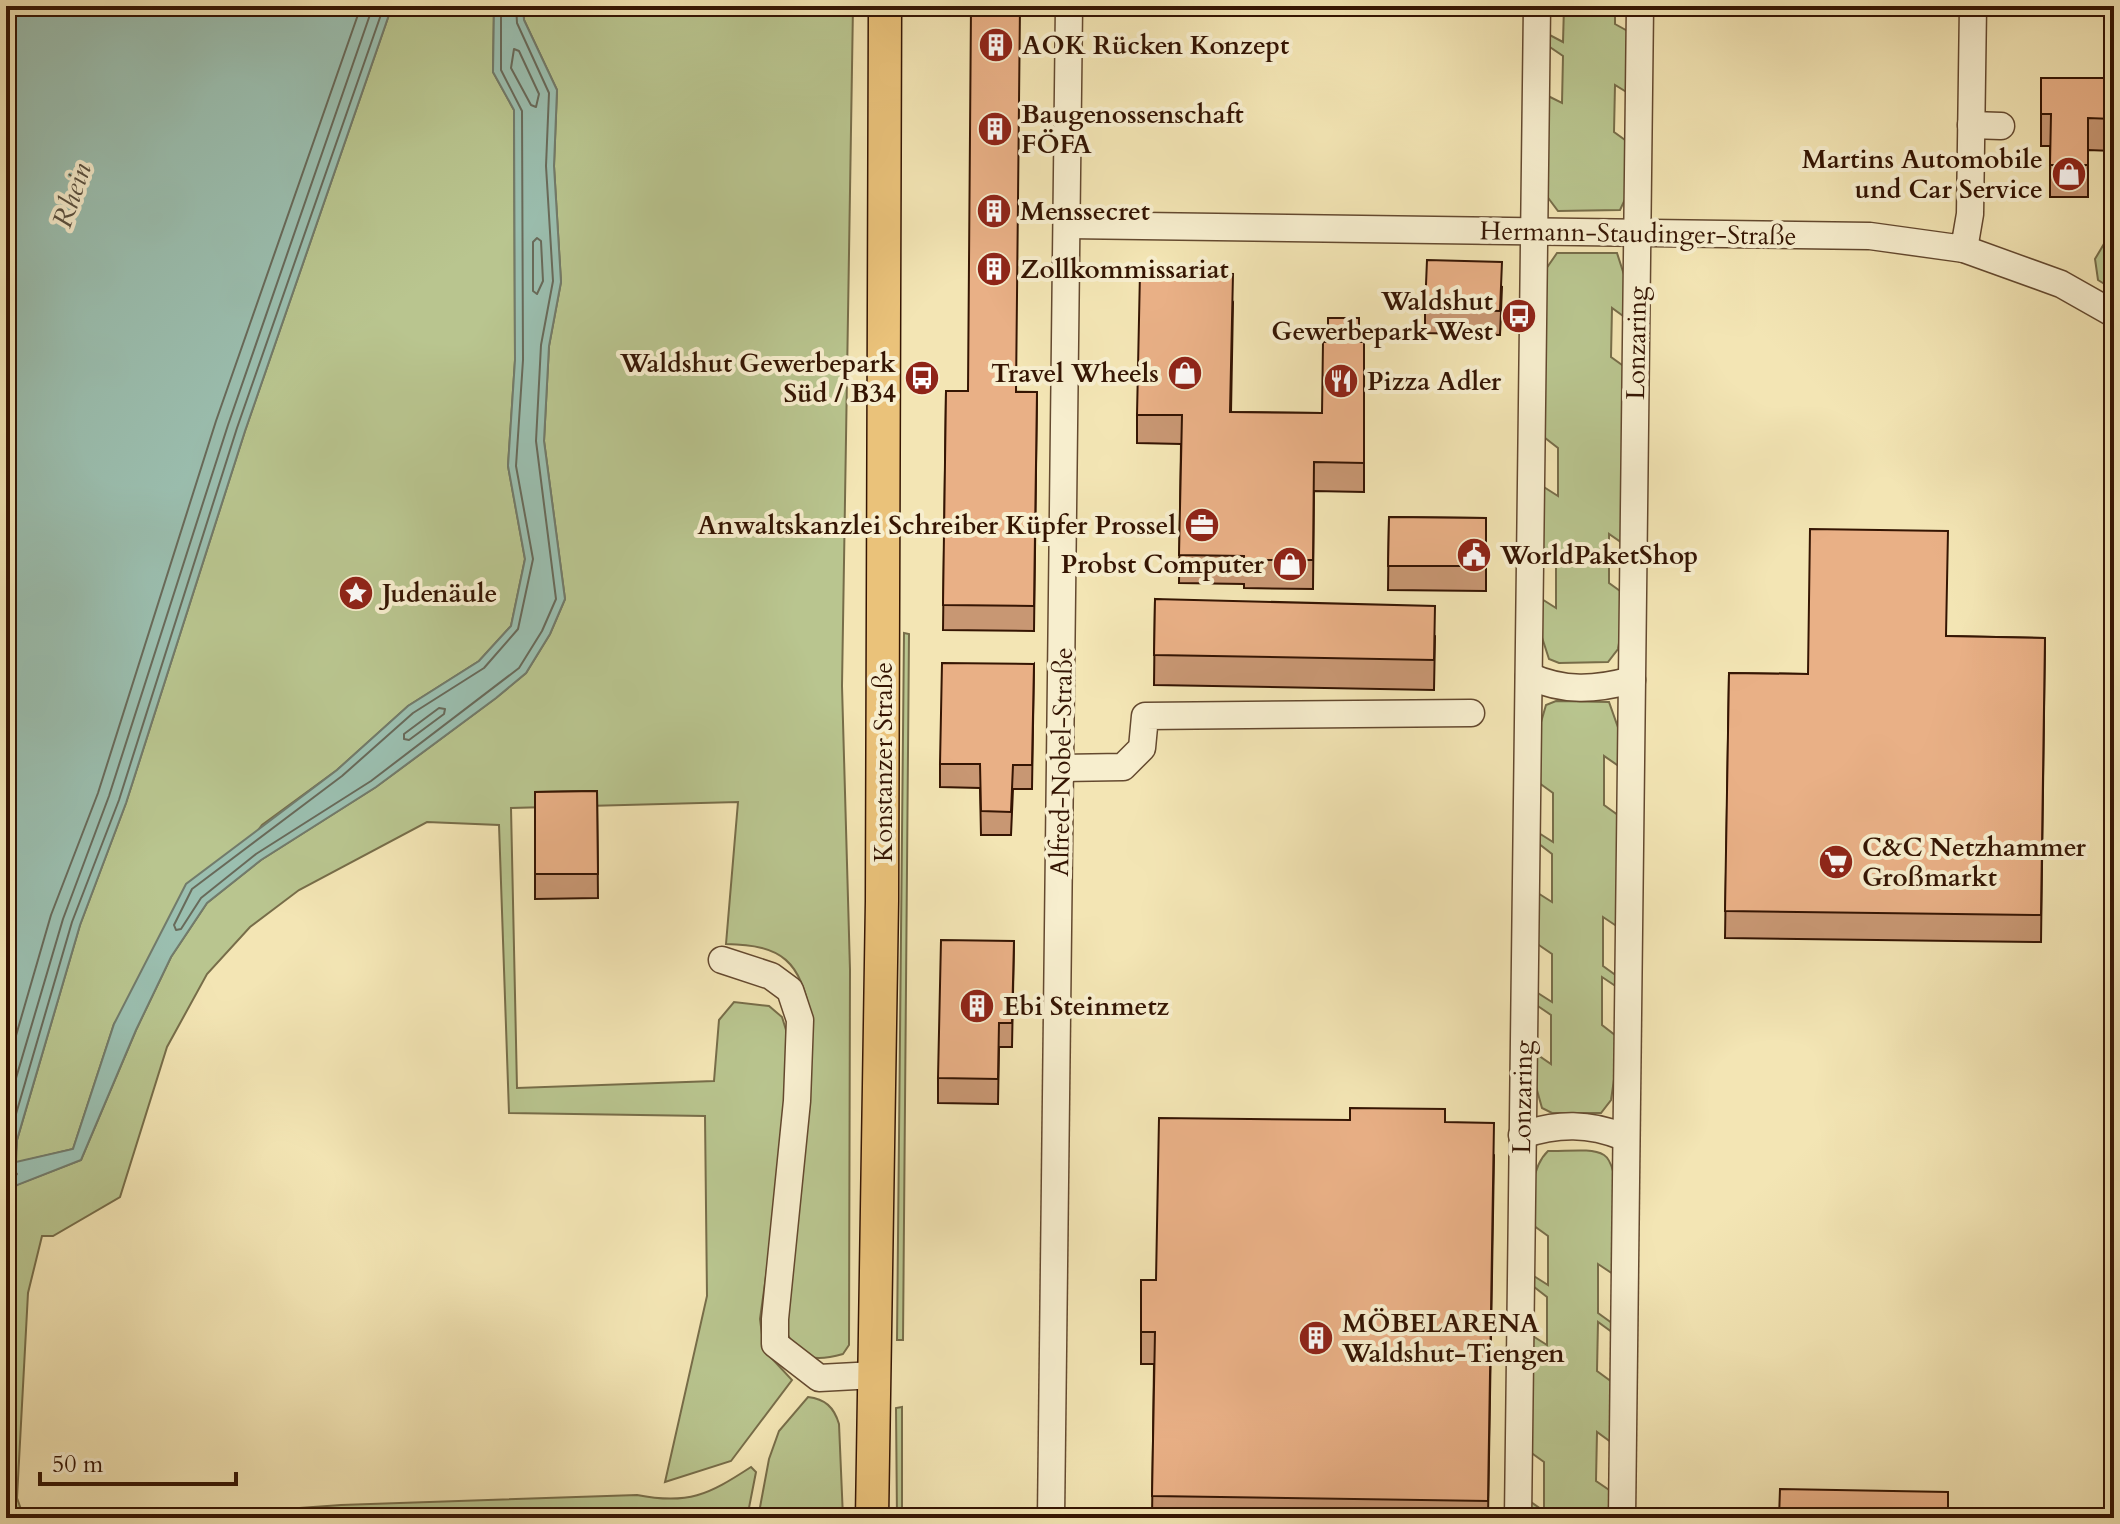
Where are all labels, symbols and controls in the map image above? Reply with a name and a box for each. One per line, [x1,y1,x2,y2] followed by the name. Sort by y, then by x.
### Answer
[977,26,1015,64] building icon: AOK Rücken Konzept
[1022,28,1289,63] place label: AOK Rücken Konzept
[1021,97,1244,162] place label: Baugenossenschaft FÖFA
[976,110,1014,148] building icon: Baugenossenschaft FÖFA
[1802,142,2043,207] place label: Martins Automobile und Car Service
[2050,155,2088,193] shop icon: Martins Automobile und Car Service
[43,158,101,233] water label: Rhein
[975,192,1013,230] building icon: Menssecret
[1020,194,1150,229] place label: Menssecret
[1479,213,1797,254] street label: Hermann-Staudinger-Straße
[975,250,1013,288] building icon: Zollkommissariat
[1020,252,1229,287] place label: Zollkommissariat
[1271,284,1493,349] place label: Waldshut Gewerbepark West
[1618,286,1655,400] street label: Lonzaring
[1500,297,1538,335] bus stop icon: Waldshut Gewerbepark West
[619,346,897,411] place label: Waldshut Gewerbepark Süd / B34
[1166,354,1204,392] shop icon: Travel Wheels
[991,356,1159,391] place label: Travel Wheels
[903,359,941,397] bus stop icon: Waldshut Gewerbepark Süd / B34
[1322,362,1360,400] restaurant icon: Pizza Adler
[1367,364,1502,399] place label: Pizza Adler
[1183,506,1221,544] office icon: Anwaltskanzlei Schreiber Küpfer Prossel
[697,508,1176,543] place label: Anwaltskanzlei Schreiber Küpfer Prossel
[1455,536,1493,574] public building icon: WorldPaketShop
[1499,538,1698,573] place label: WorldPaketShop
[1271,545,1309,583] shop icon: Probst Computer
[1061,547,1265,582] place label: Probst Computer
[337,574,375,612] place icon: Judenäule
[378,576,497,611] place label: Judenäule
[1042,647,1081,877] street label: Alfred-Nobel-Straße
[866,662,901,862] street label: Konstanzer Straße
[1862,830,2087,895] place label: C&C Netzhammer Großmarkt
[1817,843,1855,881] supermarket icon: C&C Netzhammer Großmarkt
[958,987,996,1025] building icon: Ebi Steinmetz
[1003,989,1170,1024] place label: Ebi Steinmetz
[1504,1040,1541,1154] street label: Lonzaring
[1341,1306,1565,1371] place label: MÖBELARENA Waldshut-Tiengen
[1297,1319,1335,1357] building icon: MÖBELARENA Waldshut-Tiengen
[40,1436,236,1486] scale bar
[52,1448,104,1481] text: 50 m

